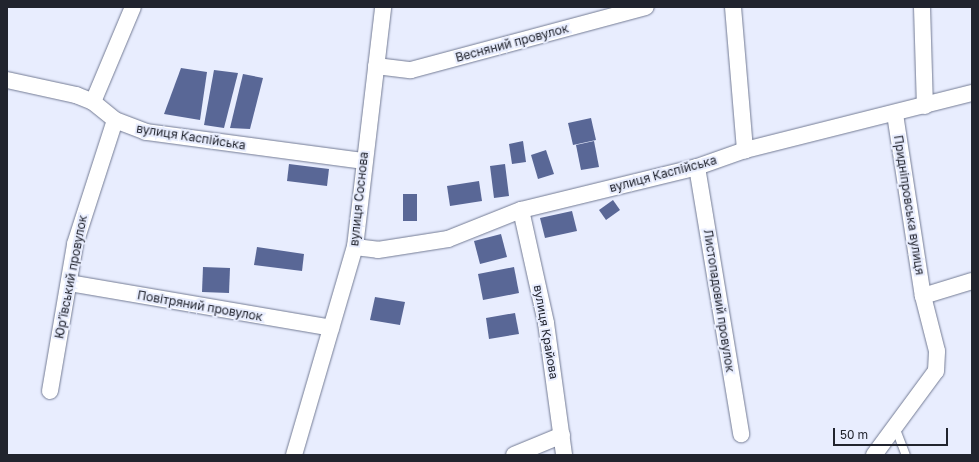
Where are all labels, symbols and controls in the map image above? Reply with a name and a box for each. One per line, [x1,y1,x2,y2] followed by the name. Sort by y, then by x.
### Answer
[454,21,570,65] street label: Весняний провулок
[135,121,247,153] street label: вулиця Каспійська
[891,134,927,276] street label: Придніпровська вулиця
[347,151,371,247] street label: вулиця Соснова
[608,153,718,195] street label: вулиця Каспійська
[52,214,90,340] street label: Юр’ївський провулок
[701,229,737,373] street label: Листопадовий провулок
[531,284,561,380] street label: вулиця Крайова
[136,288,264,324] street label: Повітряний провулок
[835,420,950,446] scale bar
[840,427,868,442] text: 50 m

